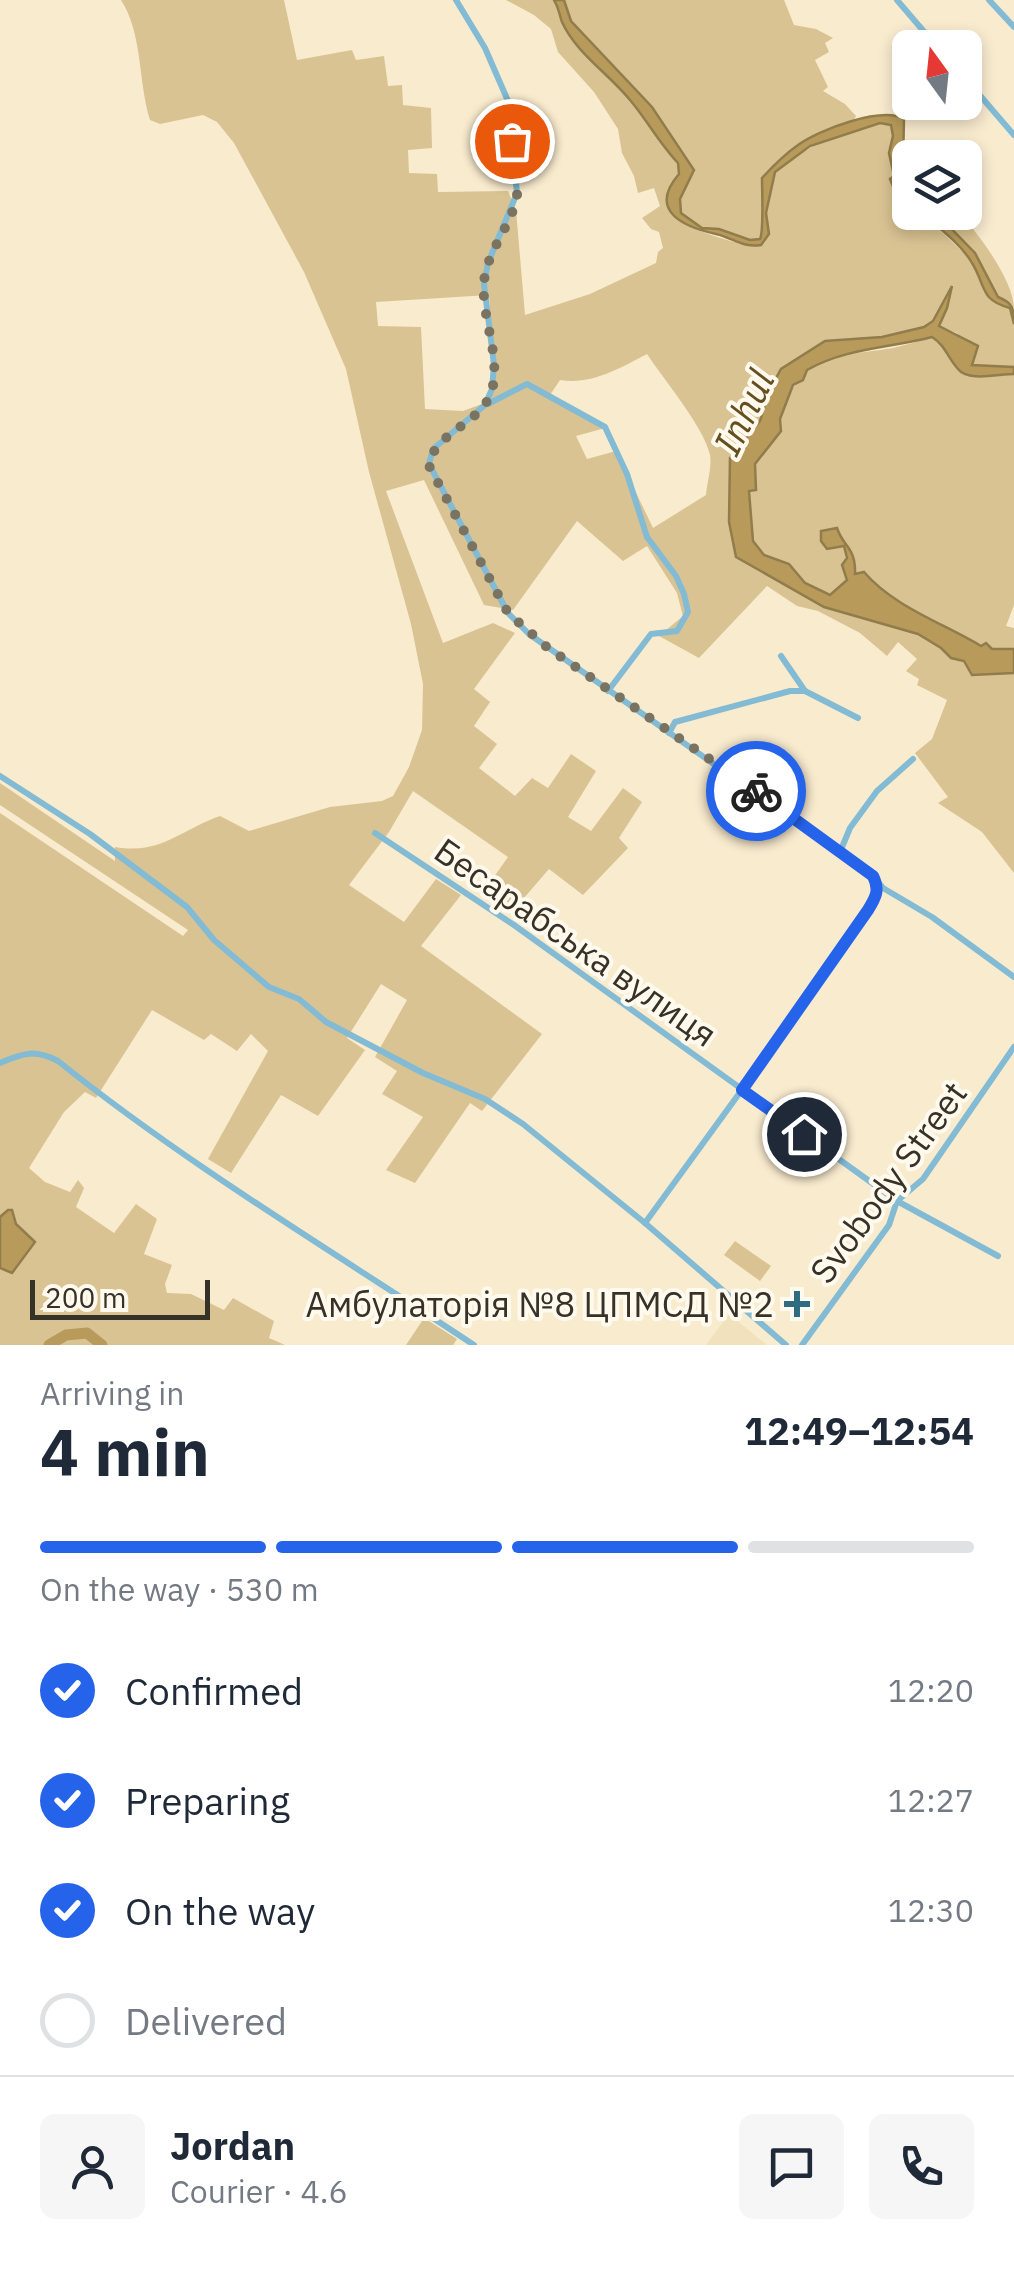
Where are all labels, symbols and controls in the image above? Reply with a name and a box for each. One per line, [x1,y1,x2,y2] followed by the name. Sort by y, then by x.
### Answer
[892,30,982,120] north arrow
[892,30,982,230] map controls
[470,99,555,184] pin
[485,114,540,169] icon: bag
[892,140,982,230] button: layers
[701,361,785,463] water label: Inhul
[706,741,806,841] courier
[729,764,784,819] icon: bike
[426,827,726,1057] street label: Бесарабська вулиця
[799,1072,977,1292] street label: Svobody Street
[762,1092,847,1177] pin
[777,1107,832,1162] icon: home
[30,1275,210,1320] scale bar
[45,1279,126,1316] text: 200 m
[305,1281,774,1327] place label: Амбулаторія №8 ЦПМСД №2
[784,1291,810,1317] marker: Амбулаторія №8 ЦПМСД №2
[40,1372,185,1414] text: Arriving in
[744,1406,974,1455] text: 12:49–12:54
[40,1409,210,1494] text: 4 min
[40,1568,319,1610] text: On the way · 530 m
[40,1663,95,1718] icon: check
[125,1666,303,1715] text: Confirmed
[888,1669,974,1711] text: 12:20
[40,1773,95,1828] icon: check
[125,1776,290,1825] text: Preparing
[888,1779,974,1821] text: 12:27
[40,1883,95,1938] icon: check
[125,1886,315,1935] text: On the way
[888,1889,974,1931] text: 12:30
[125,1996,287,2045] text: Delivered
[40,2114,145,2219] button: person
[739,2114,844,2219] button: chat
[869,2114,974,2219] button: phone
[170,2121,295,2170] text: Jordan
[170,2170,348,2212] text: Courier · 4.6

